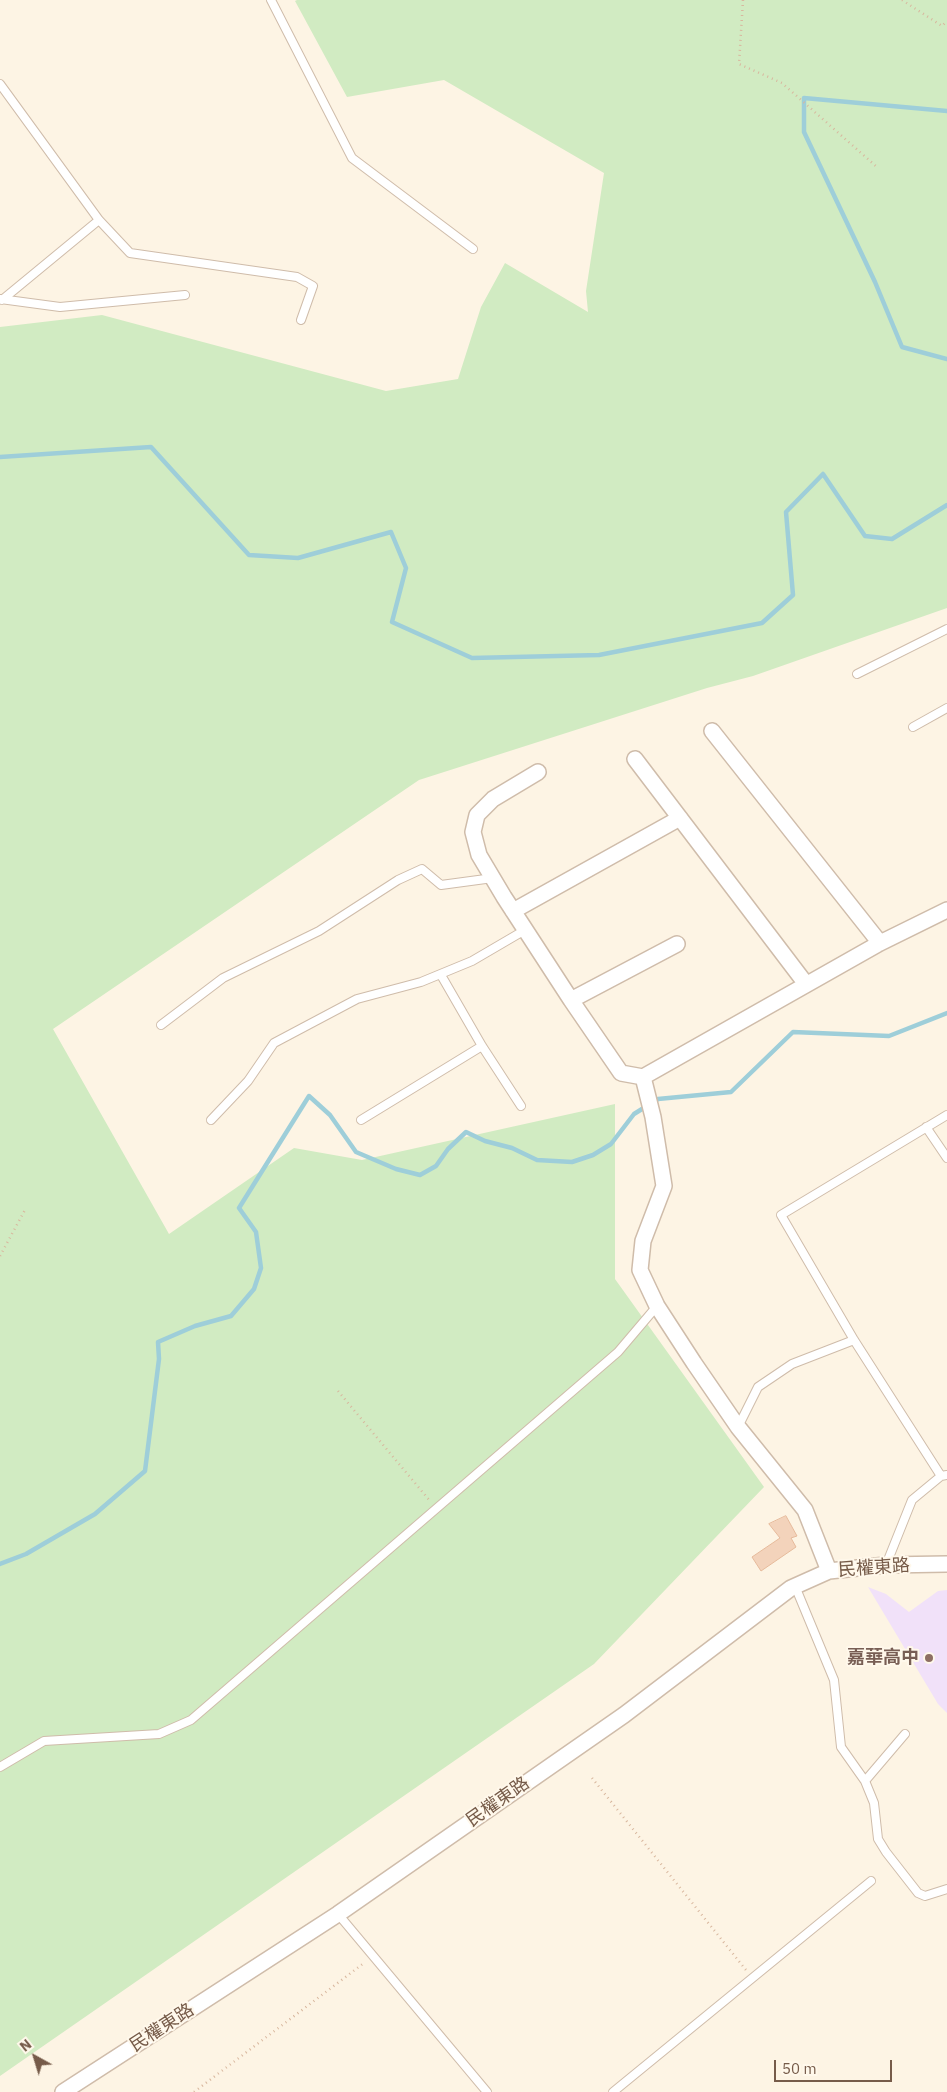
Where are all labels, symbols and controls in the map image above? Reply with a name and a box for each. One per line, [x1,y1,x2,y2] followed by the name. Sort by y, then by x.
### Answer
[837,1555,911,1581] street label: 民權東路
[847,1647,919,1669] place label: 嘉華高中
[923,1652,935,1664] marker: 嘉華高中
[462,1773,534,1831] street label: 民權東路
[126,1999,198,2057] street label: 民權東路
[10,2032,60,2082] north arrow
[16,2035,35,2056] text: N
[777,2050,894,2082] scale bar
[782,2059,817,2078] text: 50 m

